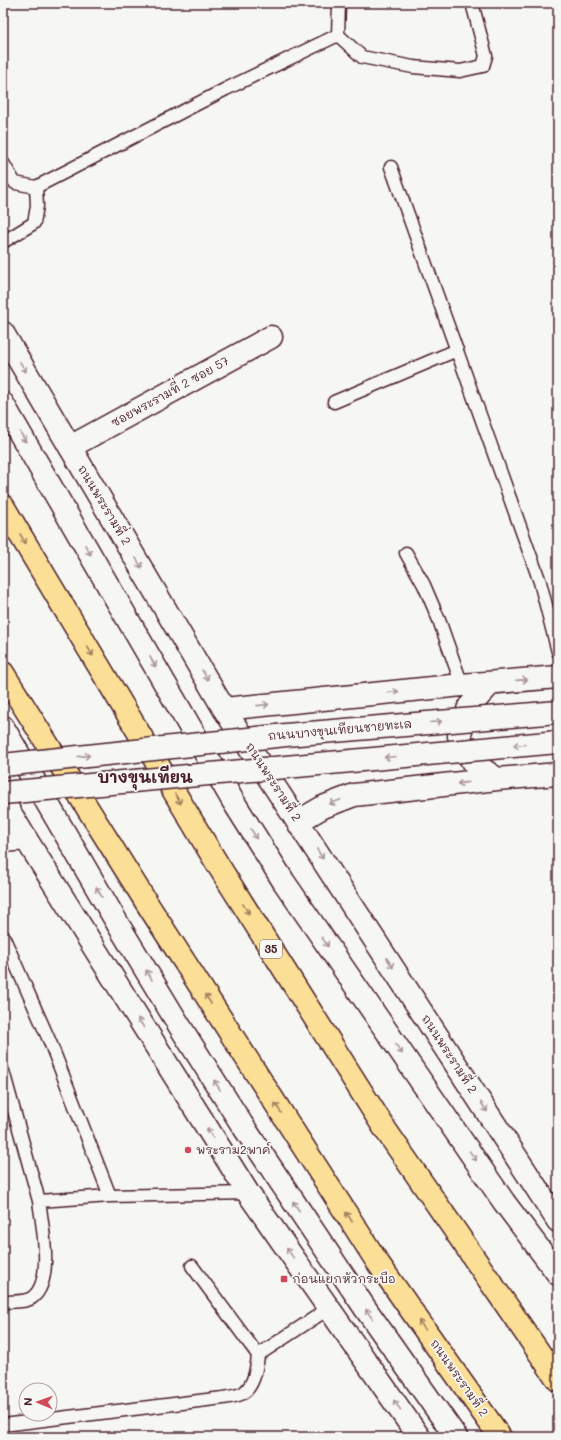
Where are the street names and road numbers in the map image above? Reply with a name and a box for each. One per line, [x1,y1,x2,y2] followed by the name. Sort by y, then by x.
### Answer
[107,350,232,430] street label: ซอยพระรามที่ 2 ซอย 57
[75,460,137,548] street label: ถนนพระรามที่ 2
[267,715,413,746] street label: ถนนบางขุนเทียนชายทะเล
[242,738,307,824] street label: ถนนพระรามที่ 2
[260,940,282,958] road number: 35
[418,1010,483,1096] street label: ถนนพระรามที่ 2
[427,1334,494,1419] street label: ถนนพระรามที่ 2

